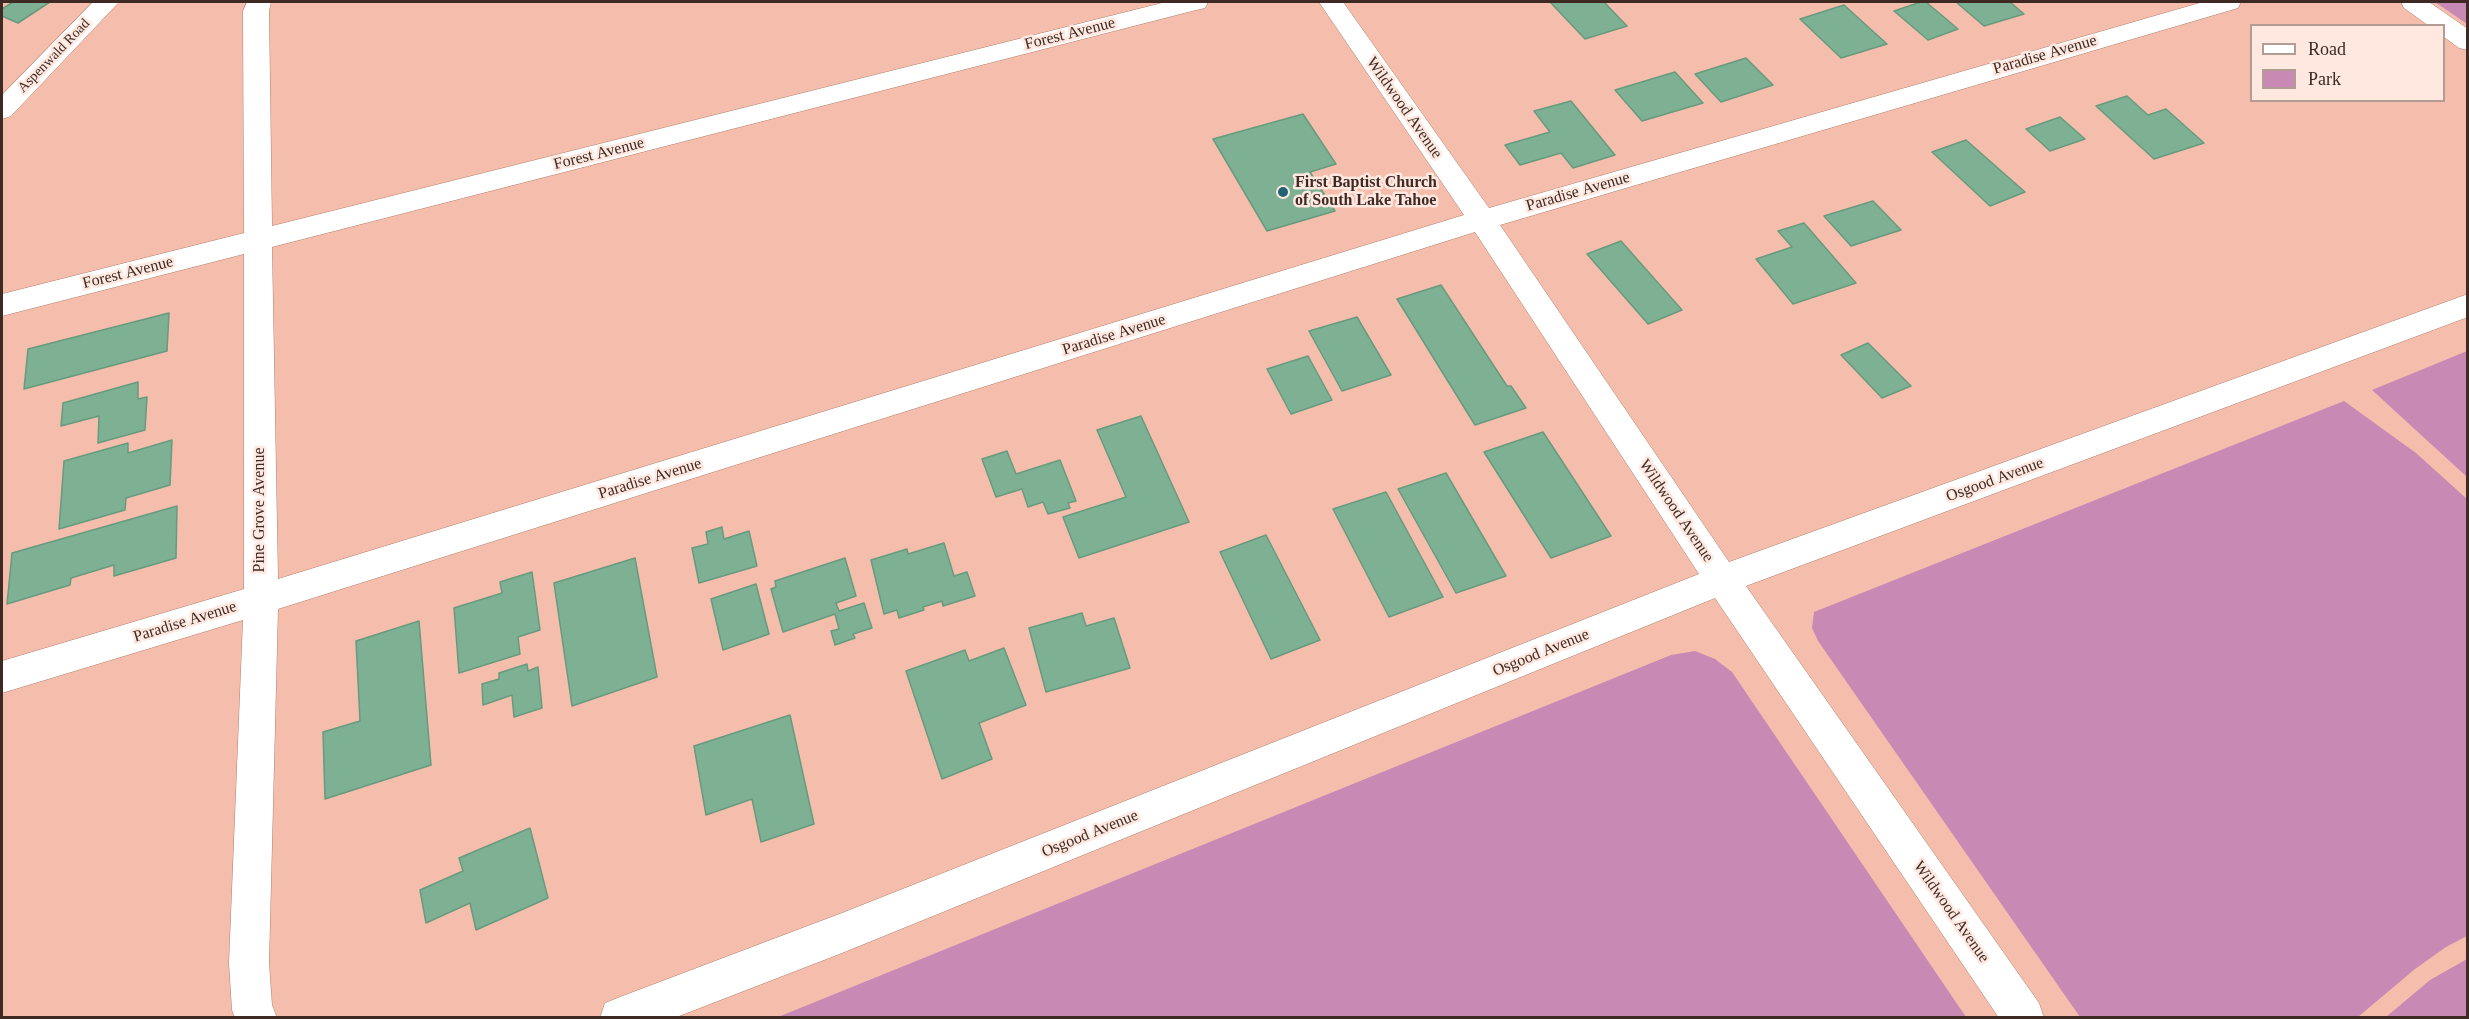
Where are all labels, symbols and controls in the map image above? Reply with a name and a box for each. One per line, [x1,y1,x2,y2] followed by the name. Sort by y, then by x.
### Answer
[1023,13,1117,55] street label: Forest Avenue
[15,16,93,96] street label: Aspenwald Road
[2250,24,2445,102] legend
[1991,31,2099,79] street label: Paradise Avenue
[2308,39,2346,59] text: Road
[1362,54,1446,162] street label: Wildwood Avenue
[2308,69,2341,89] text: Park
[552,133,646,175] street label: Forest Avenue
[1524,168,1632,216] street label: Paradise Avenue
[1295,173,1437,211] place label: First Baptist Church of South Lake Tahoe
[1276,185,1290,199] marker: First Baptist Church of South Lake Tahoe
[81,252,175,294] street label: Forest Avenue
[1060,310,1168,360] street label: Paradise Avenue
[250,448,270,572] street label: Pine Grove Avenue
[1944,453,2046,507] street label: Osgood Avenue
[596,454,704,504] street label: Paradise Avenue
[1635,456,1717,566] street label: Wildwood Avenue
[131,597,239,647] street label: Paradise Avenue
[1490,625,1592,681] street label: Osgood Avenue
[1039,806,1141,862] street label: Osgood Avenue
[1909,858,1993,966] street label: Wildwood Avenue

